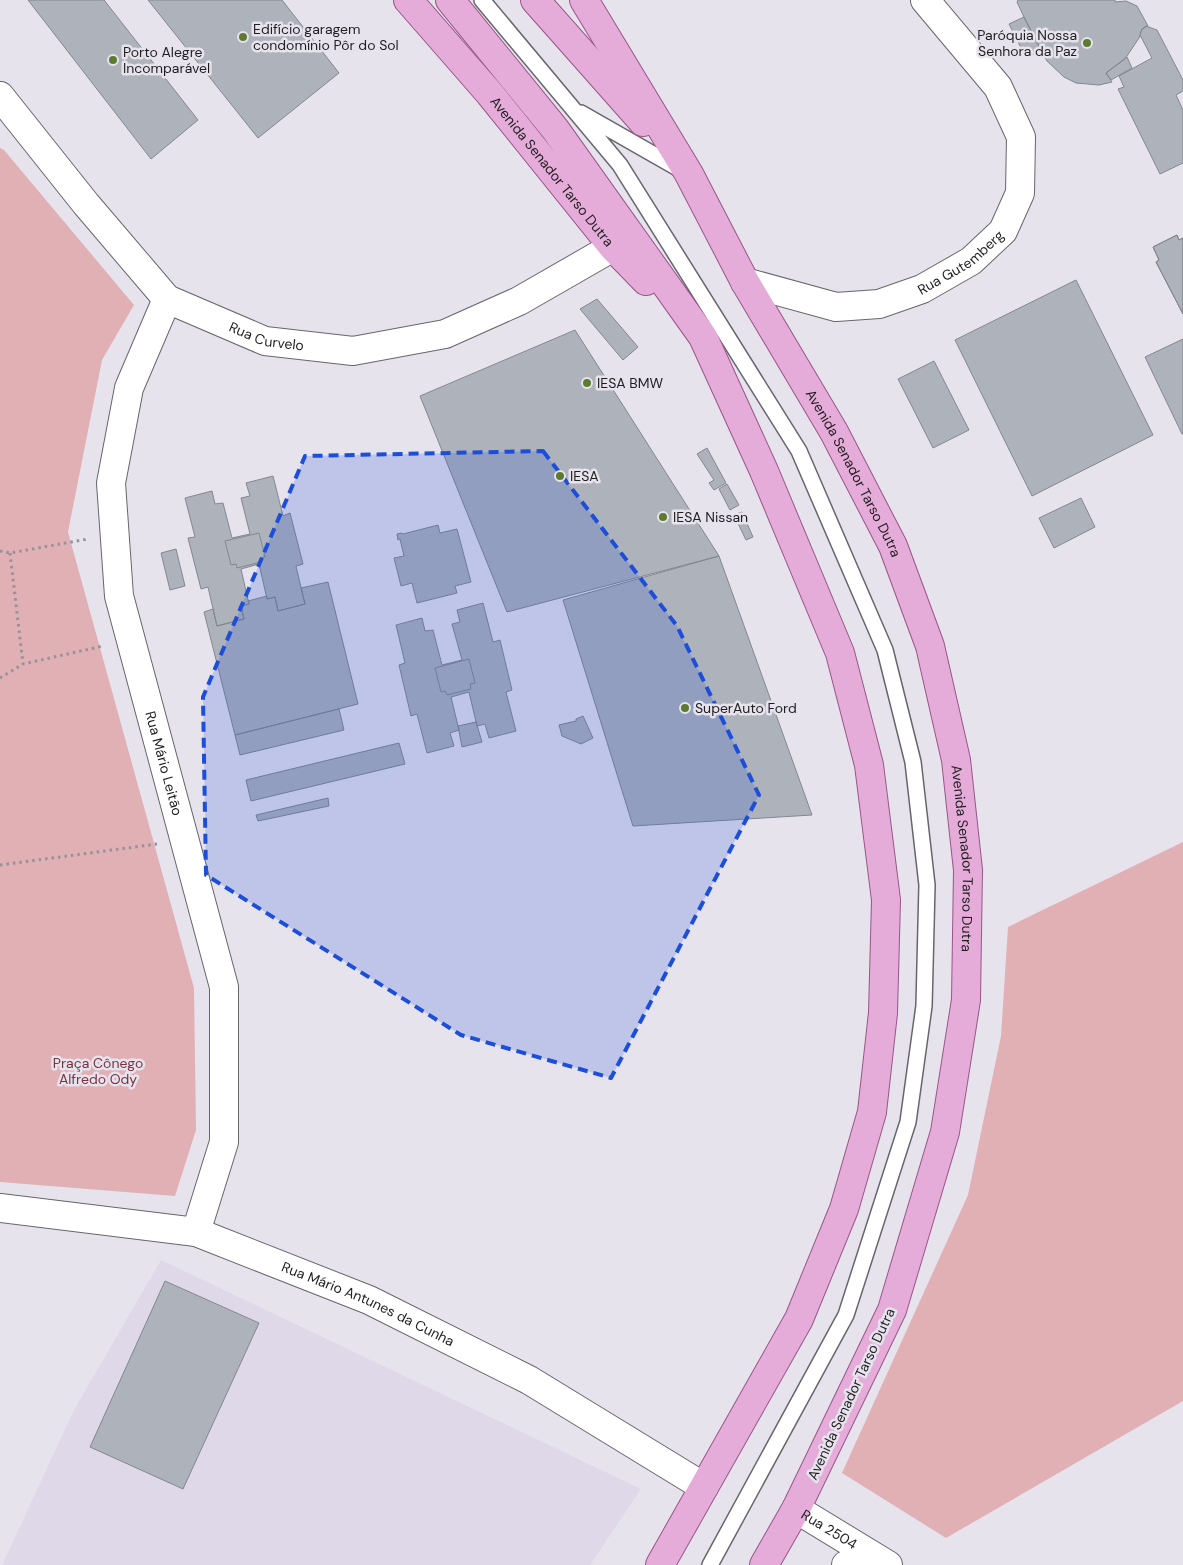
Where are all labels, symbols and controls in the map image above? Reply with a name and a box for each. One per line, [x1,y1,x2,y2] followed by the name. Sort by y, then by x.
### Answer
[253,20,399,54] place label: Edifício garagem condomínio Pôr do Sol
[977,26,1077,60] place label: Paróquia Nossa Senhora da Paz
[237,31,249,43] marker: Edifício garagem condomínio Pôr do Sol
[1081,37,1093,49] marker: Paróquia Nossa Senhora da Paz
[123,43,210,77] place label: Porto Alegre Incomparável
[107,54,119,66] marker: Porto Alegre Incomparável
[486,93,618,250] street label: Avenida Senador Tarso Dutra
[914,226,1007,299] street label: Rua Gutemberg
[226,318,305,354] street label: Rua Curvelo
[597,374,664,392] place label: IESA BMW
[581,377,593,389] marker: IESA BMW
[802,386,905,560] street label: Avenida Senador Tarso Dutra
[570,467,599,485] place label: IESA
[554,470,566,482] marker: IESA
[673,508,748,526] place label: IESA Nissan
[657,511,669,523] marker: IESA Nissan
[695,699,797,717] place label: SuperAuto Ford
[679,702,691,714] marker: SuperAuto Ford
[141,709,187,818] street label: Rua Mário Leitão
[948,764,977,952] street label: Avenida Senador Tarso Dutra
[53,1054,143,1088] park label: Praça Cônego Alfredo Ody
[279,1258,457,1350] street label: Rua Mário Antunes da Cunha
[803,1305,899,1483] street label: Avenida Senador Tarso Dutra
[798,1505,861,1553] street label: Rua 2504

